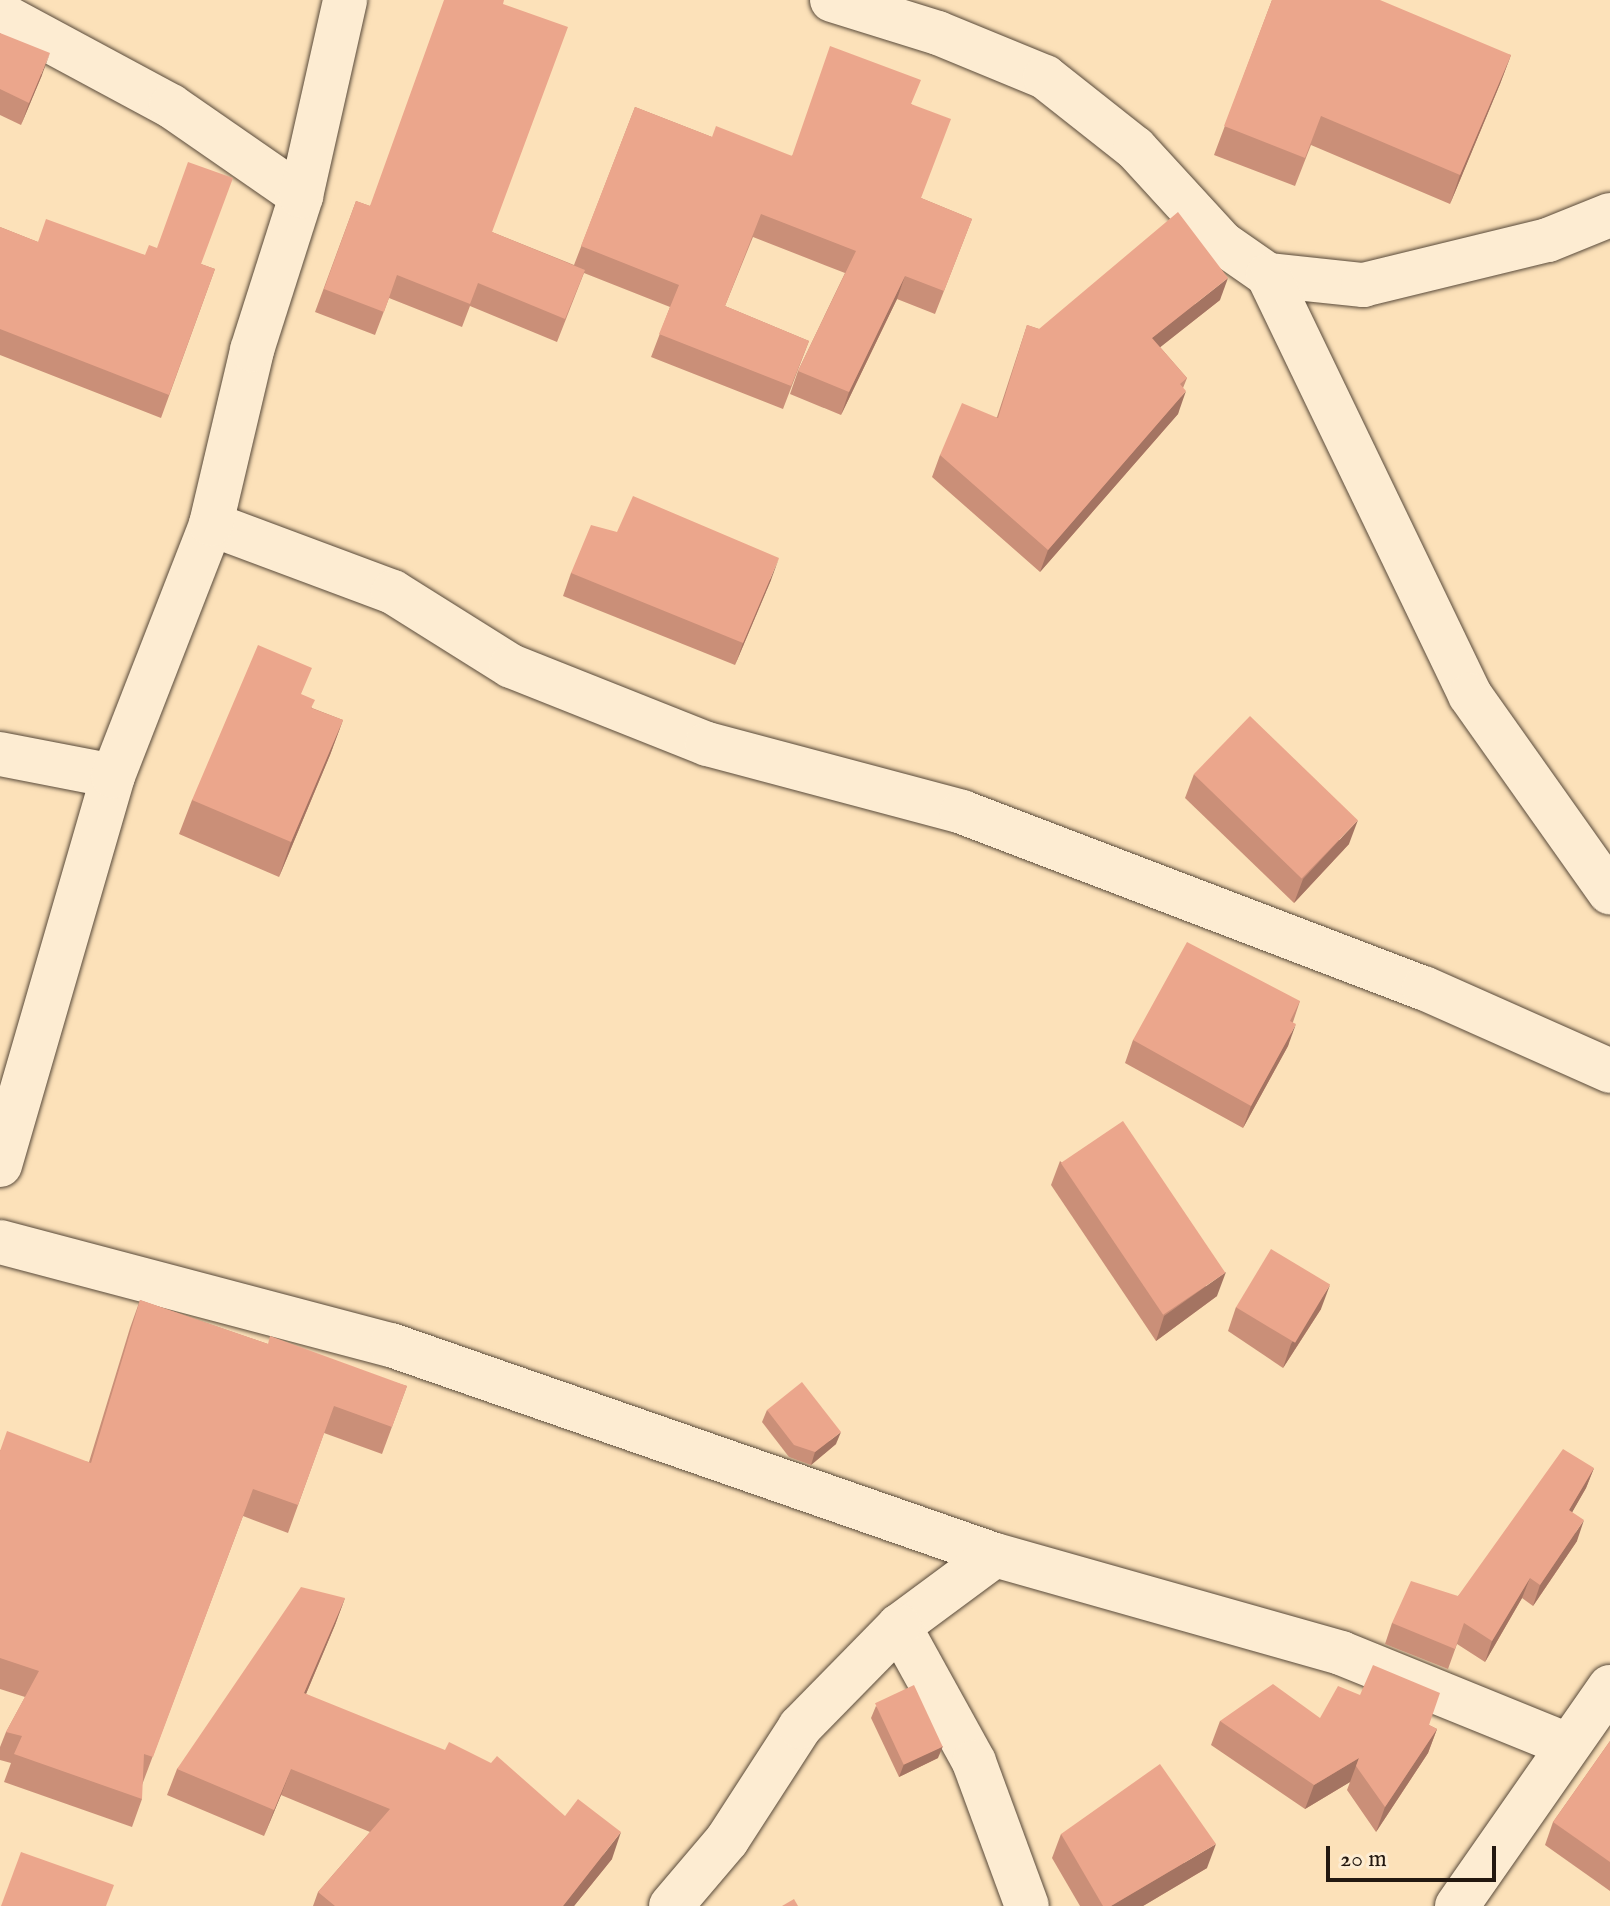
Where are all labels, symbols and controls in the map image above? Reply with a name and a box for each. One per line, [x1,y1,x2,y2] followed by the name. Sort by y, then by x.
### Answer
[1330,1830,1500,1880] scale bar
[1340,1844,1387,1875] text: 20 m

